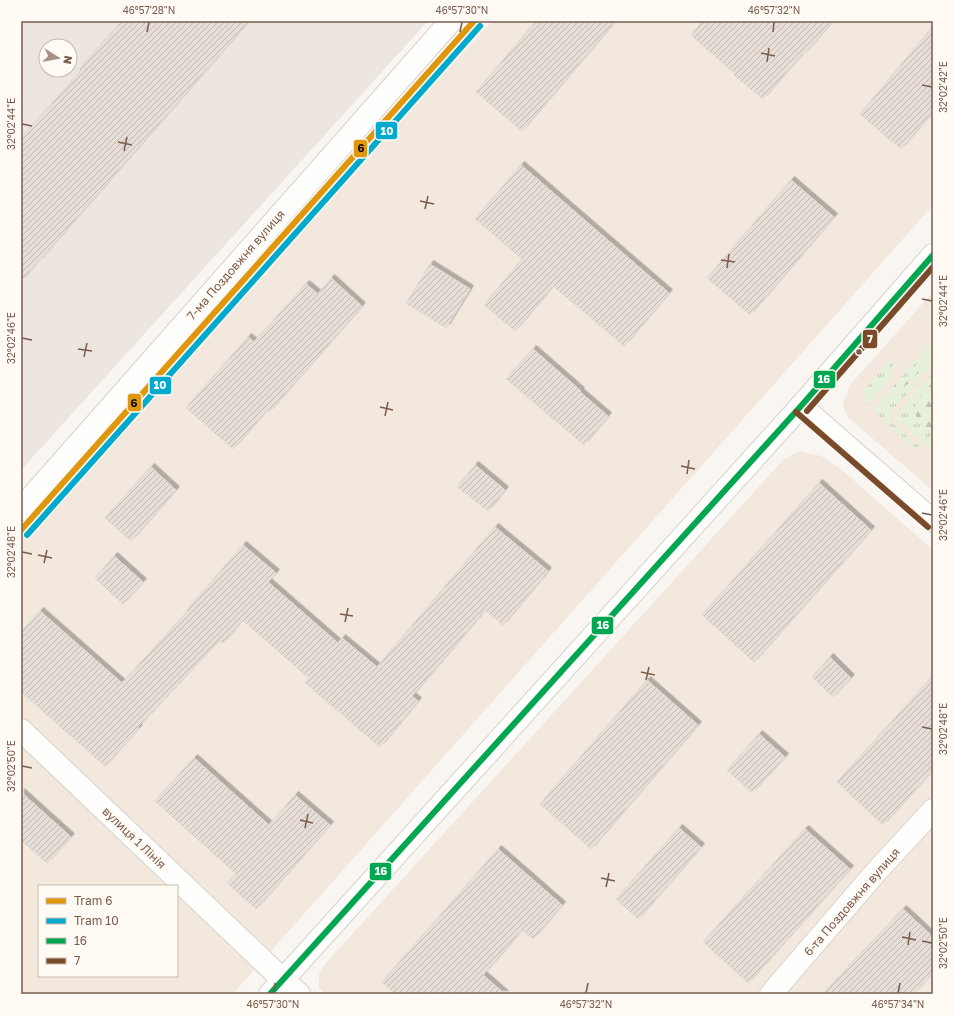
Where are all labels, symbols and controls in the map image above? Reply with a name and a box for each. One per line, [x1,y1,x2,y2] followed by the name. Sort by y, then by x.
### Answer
[123,4,175,16] text: 46°57'28"N
[436,4,488,16] text: 46°57'30"N
[748,4,800,16] text: 46°57'32"N
[38,38,78,78] north arrow
[61,55,75,65] text: N
[937,61,949,113] text: 32°02'42"E
[5,98,17,150] text: 32°02'44"E
[375,121,398,140] line badge: 10
[381,124,393,137] text: 10
[353,139,368,158] line badge: 6
[358,141,365,154] text: 6
[184,206,288,323] street label: 7-ма Поздовжня вулиця
[937,275,949,327] text: 32°02'44"E
[5,312,17,364] text: 32°02'46"E
[862,329,878,349] line badge: 7
[867,332,873,345] text: 7
[854,347,864,357] unlabelled marker
[813,370,836,389] line badge: 16
[818,372,830,385] text: 16
[149,376,172,395] line badge: 10
[154,378,166,391] text: 10
[127,393,142,412] line badge: 6
[131,396,138,409] text: 6
[937,489,949,541] text: 32°02'46"E
[5,526,17,578] text: 32°02'48"E
[591,616,614,635] line badge: 16
[597,618,609,631] text: 16
[937,703,949,755] text: 32°02'48"E
[5,740,17,792] text: 32°02'50"E
[99,803,169,872] street label: вулиця 1 Лінія
[801,845,903,959] street label: 6-та Поздовжня вулиця
[369,862,392,881] line badge: 16
[375,864,387,877] text: 16
[38,885,178,977] legend
[74,893,113,908] text: Tram 6
[74,913,119,928] text: Tram 10
[937,917,949,969] text: 32°02'50"E
[74,933,87,948] text: 16
[74,953,80,968] text: 7
[247,998,299,1010] text: 46°57'30"N
[560,998,612,1010] text: 46°57'32"N
[872,998,924,1010] text: 46°57'34"N

